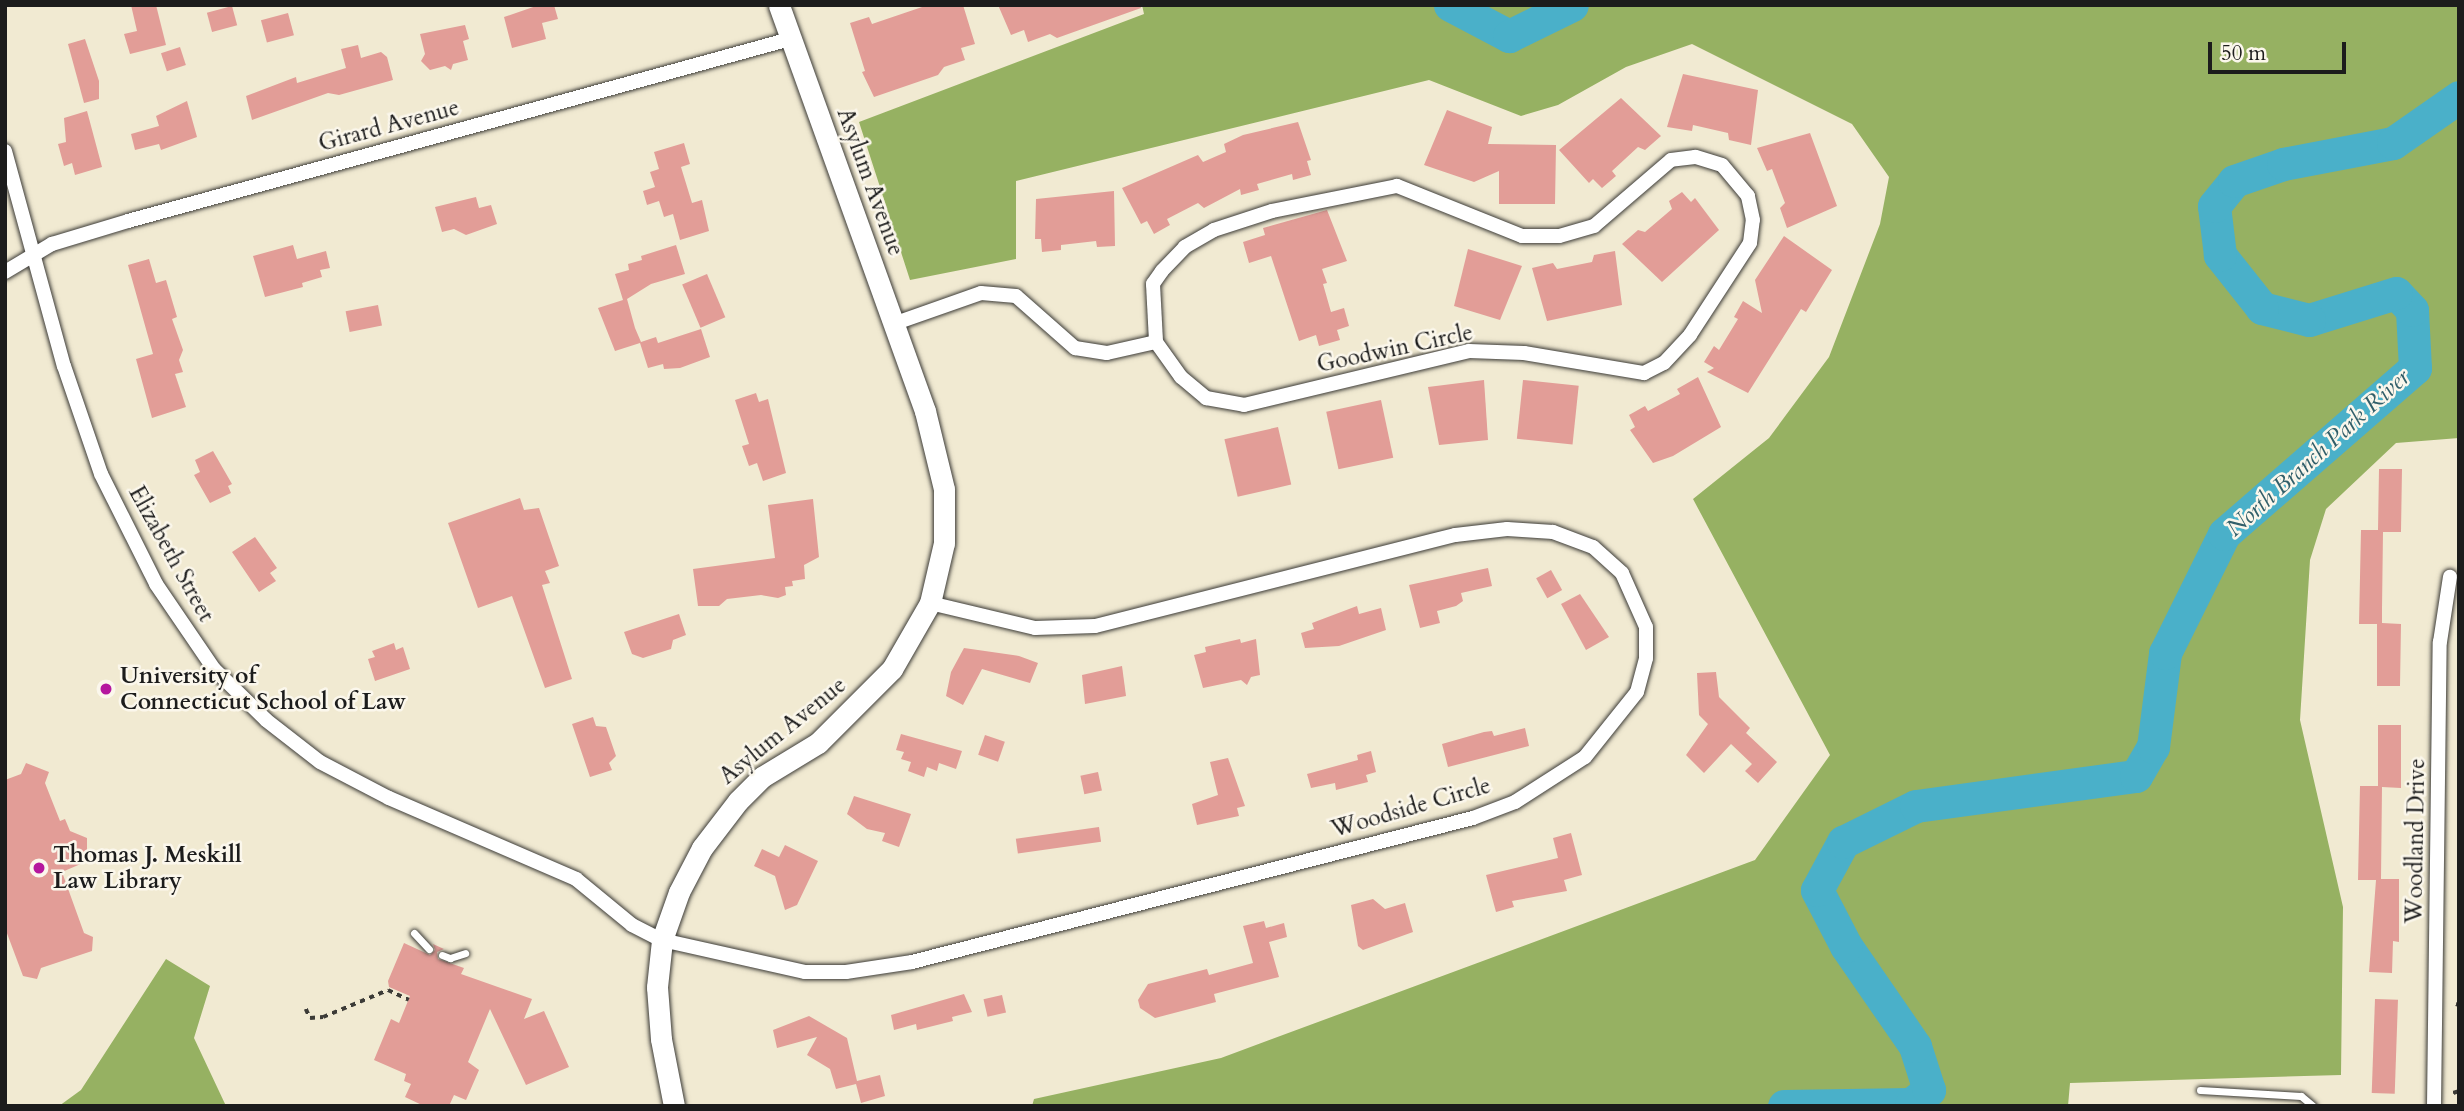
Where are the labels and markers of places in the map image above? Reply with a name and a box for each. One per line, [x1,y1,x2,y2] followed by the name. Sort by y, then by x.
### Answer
[120,662,406,716] place label: University of Connecticut School of Law
[98,681,114,697] marker: University of Connecticut School of Law
[53,841,242,895] place label: Thomas J. Meskill Law Library
[31,860,47,876] marker: Thomas J. Meskill Law Library

